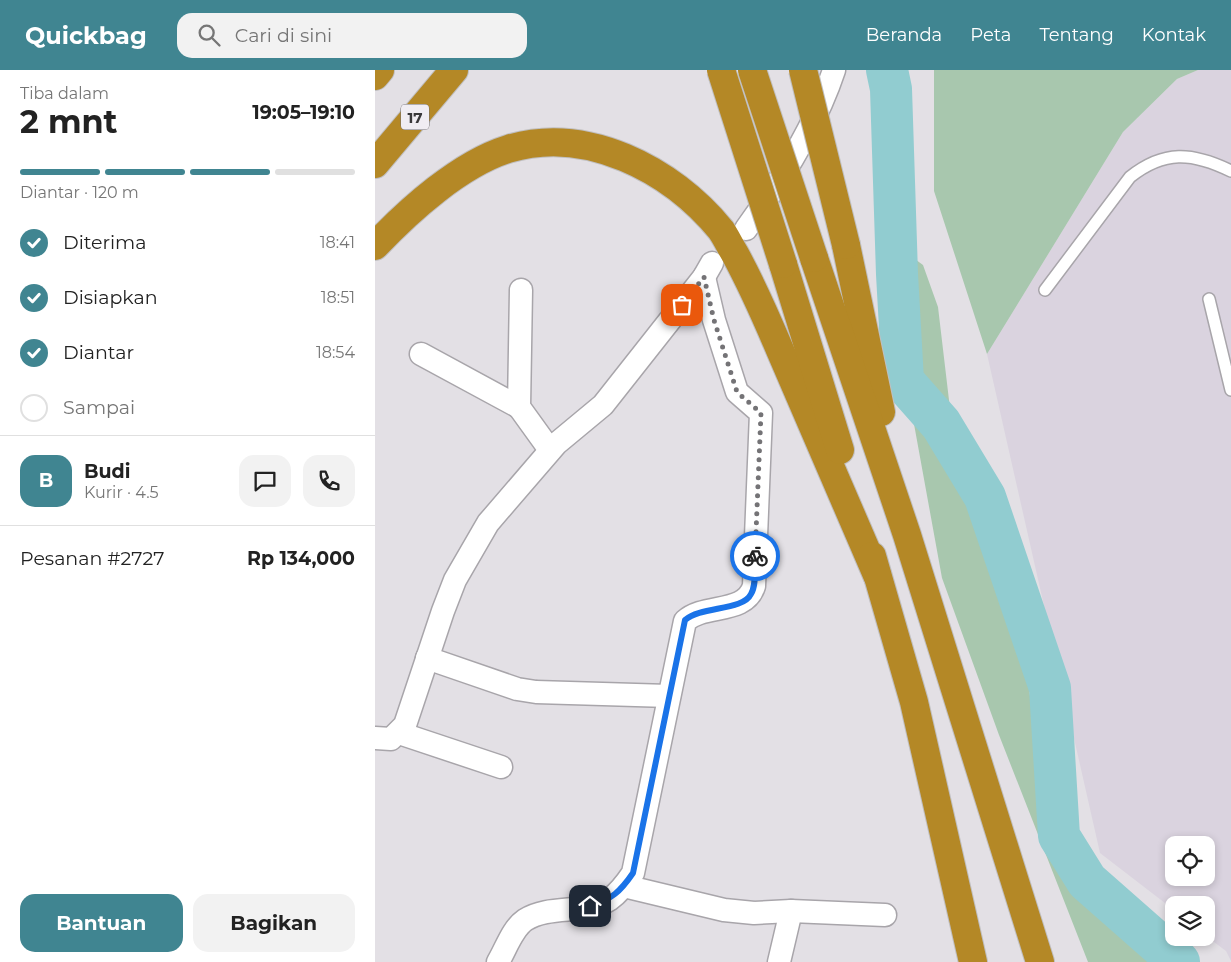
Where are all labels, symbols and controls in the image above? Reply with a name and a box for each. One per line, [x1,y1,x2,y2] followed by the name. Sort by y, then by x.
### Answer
[177,13,527,58] search box
[25,21,147,50] text: Quickbag
[195,21,223,49] icon: search
[235,24,332,47] text: Cari di sini
[866,24,942,46] text: Beranda
[970,24,1011,46] text: Peta
[1039,24,1114,46] text: Tentang
[1142,24,1206,46] text: Kontak
[20,84,109,103] text: Tiba dalam
[252,101,355,124] text: 19:05–19:10
[20,102,118,141] text: 2 mnt
[401,104,429,130] road number: 17
[20,183,139,202] text: Diantar · 120 m
[20,229,48,257] icon: check
[63,231,146,254] text: Diterima
[320,233,355,252] text: 18:41
[20,284,48,312] icon: check
[661,284,703,326] pin
[63,286,158,309] text: Disiapkan
[321,288,355,307] text: 18:51
[668,291,696,319] icon: bag
[20,339,48,367] icon: check
[63,341,134,364] text: Diantar
[316,343,355,362] text: 18:54
[63,396,135,419] text: Sampai
[239,455,291,507] button: chat
[303,455,355,507] button: phone
[84,460,130,483] text: Budi
[39,469,53,492] text: B
[84,483,159,502] text: Kurir · 4.5
[730,531,780,581] courier
[741,542,769,570] icon: bike
[20,547,164,570] text: Pesanan #2727
[247,547,355,570] text: Rp 134,000
[1165,836,1215,946] map controls
[1165,836,1215,886] button: locate
[569,885,611,927] pin
[576,892,604,920] icon: home
[20,894,183,952] button: Bantuan
[193,894,355,952] button: Bagikan
[1165,896,1215,946] button: layers

